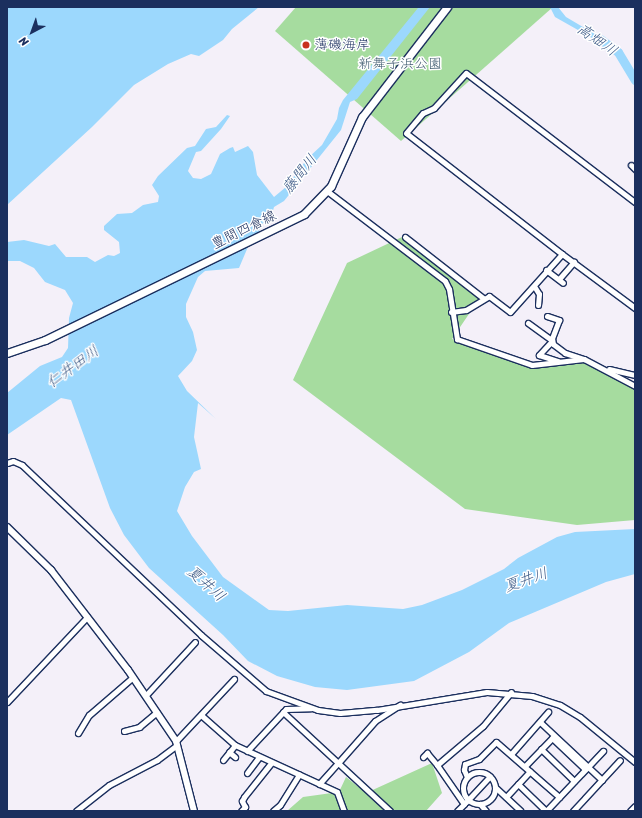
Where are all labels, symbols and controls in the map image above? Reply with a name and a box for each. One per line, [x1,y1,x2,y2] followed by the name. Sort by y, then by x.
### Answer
[12,12,52,52] north arrow
[573,20,621,60] water label: 高畑川
[15,32,33,51] text: N
[314,37,370,53] place label: 薄磯海岸
[301,40,311,50] marker: 薄磯海岸
[358,56,442,72] park label: 新舞子浜公園
[279,151,321,197] water label: 藤間川
[209,207,279,253] street label: 豊間四倉線
[43,342,103,392] water label: 仁井田川
[183,562,229,606] water label: 夏井川
[502,564,550,596] water label: 夏井川

